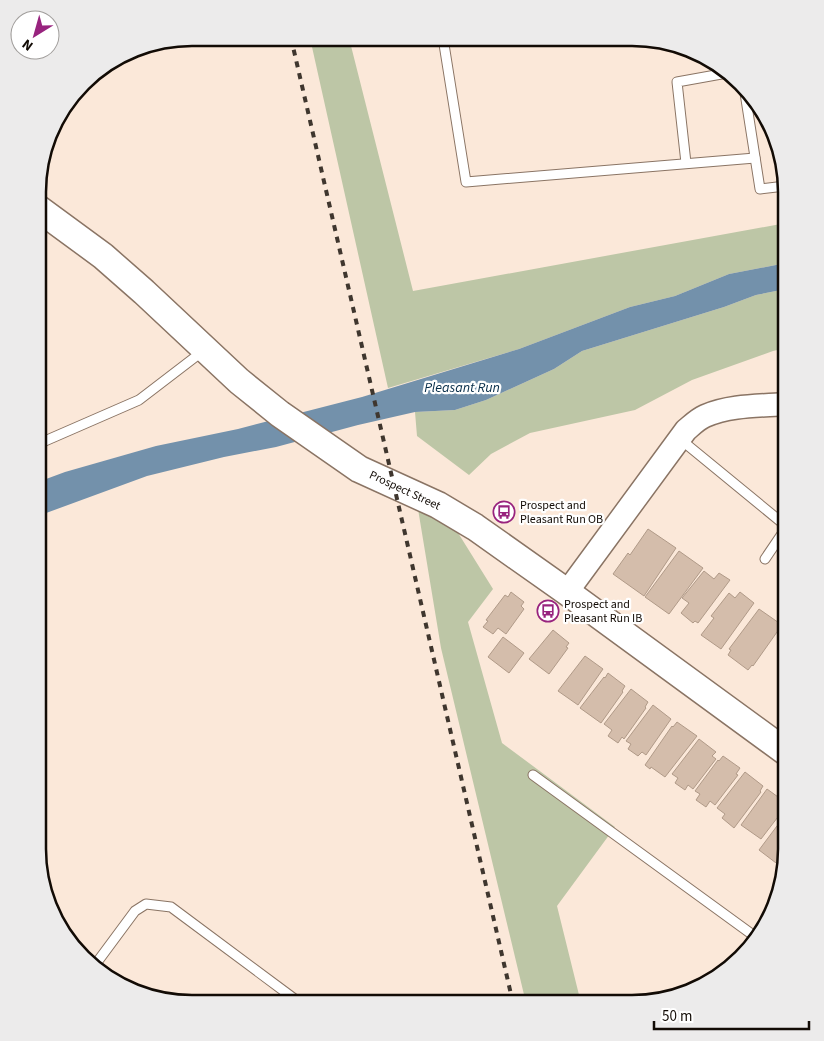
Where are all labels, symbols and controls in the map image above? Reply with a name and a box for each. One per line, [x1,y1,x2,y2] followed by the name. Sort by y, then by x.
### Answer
[10,10,60,60] north arrow
[18,34,38,55] text: N
[424,378,500,398] water label: Pleasant Run
[366,467,443,514] street label: Prospect Street
[520,497,603,528] place label: Prospect and Pleasant Run OB
[492,500,516,524] bus stop icon: Prospect and Pleasant Run OB
[564,596,642,627] place label: Prospect and Pleasant Run IB
[536,599,560,623] bus stop icon: Prospect and Pleasant Run IB
[654,998,809,1030] scale bar
[662,1006,692,1027] text: 50 m

